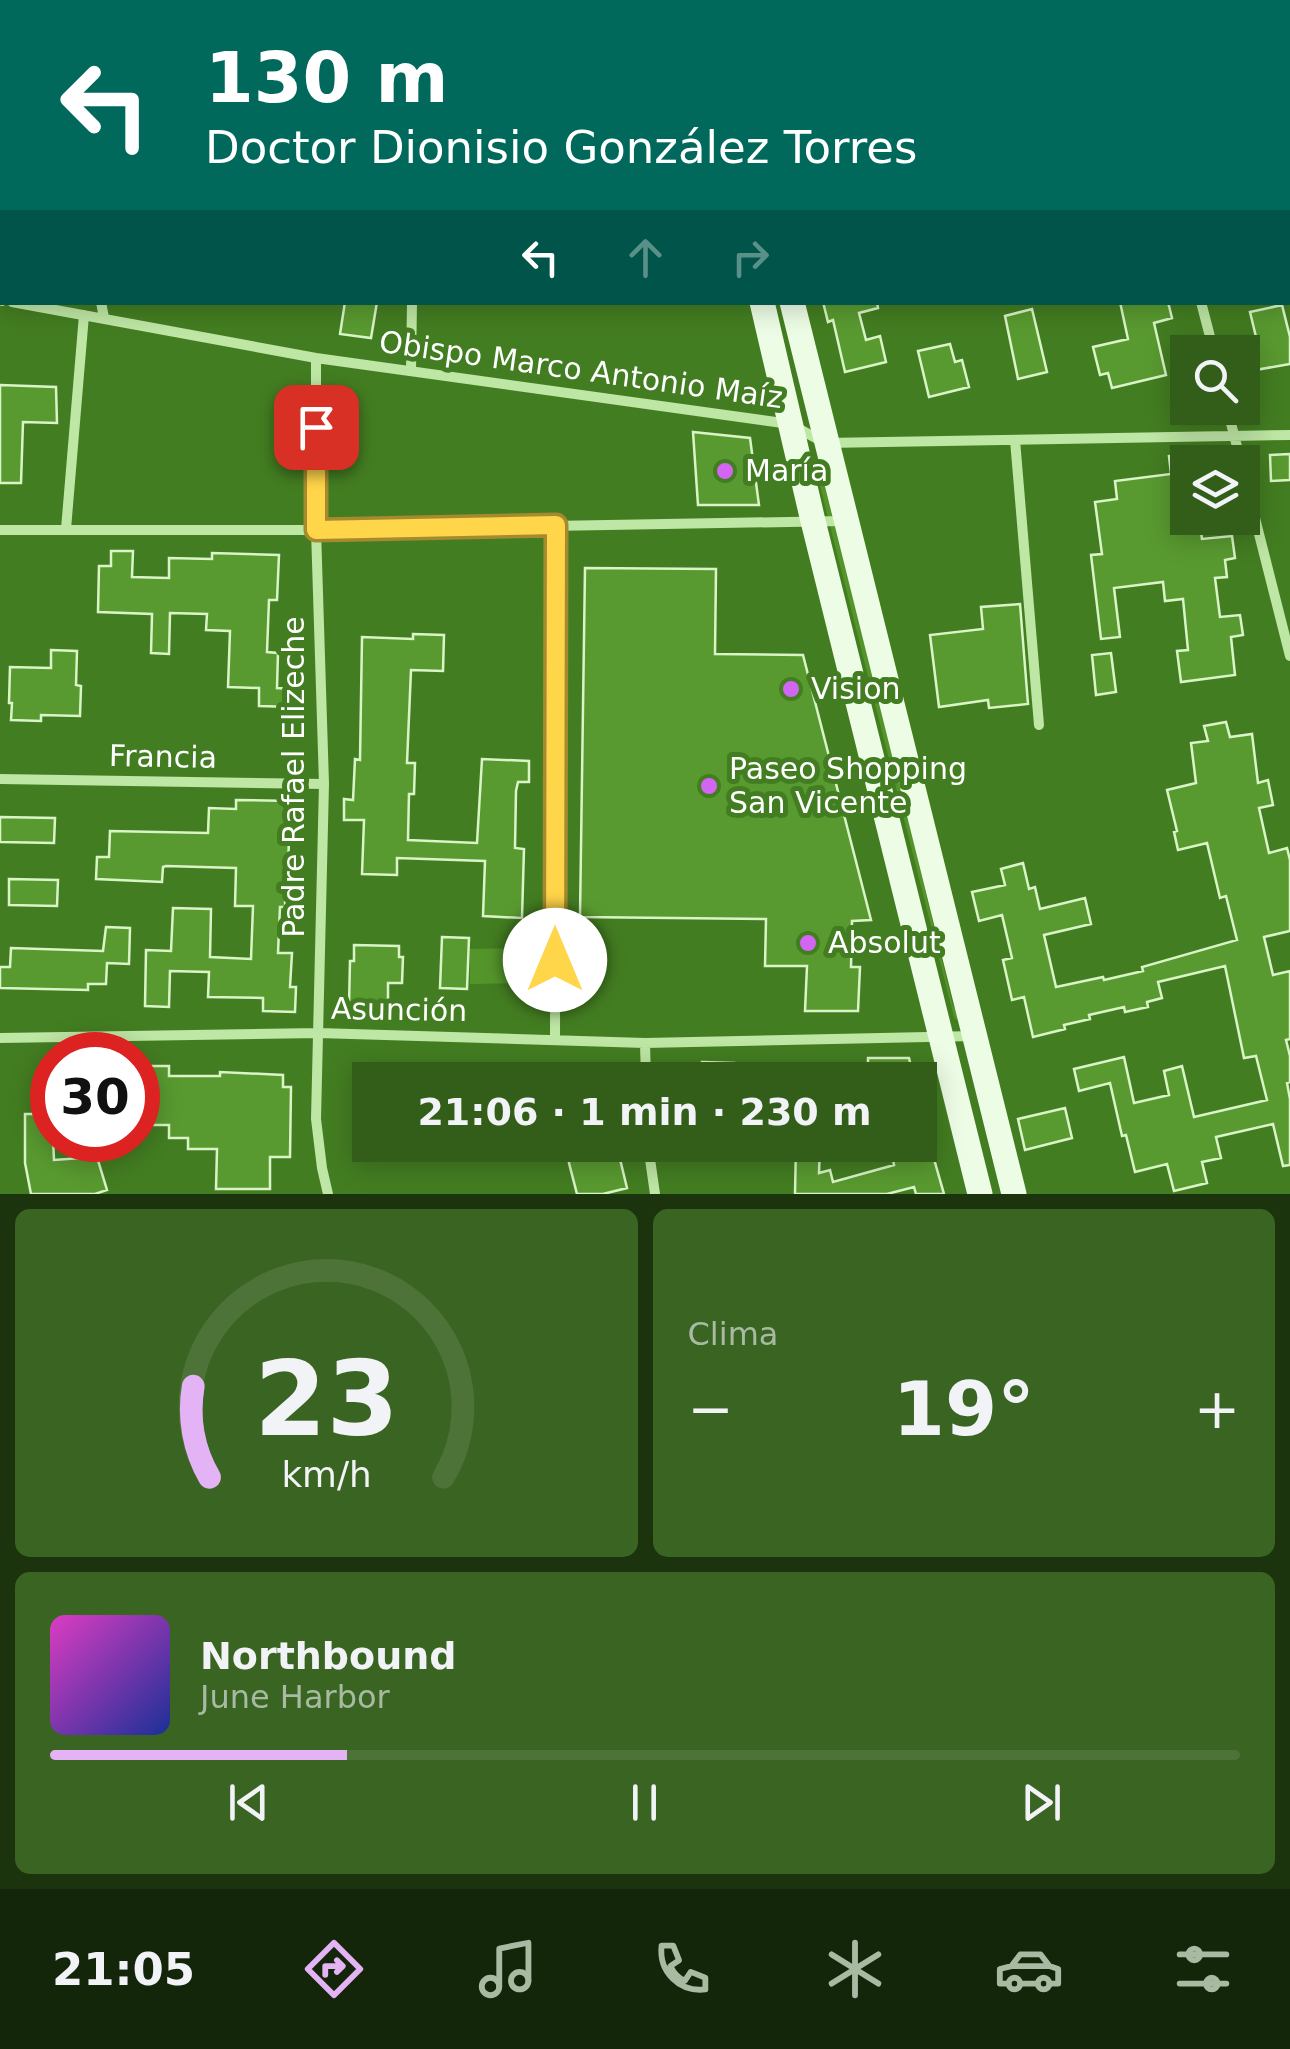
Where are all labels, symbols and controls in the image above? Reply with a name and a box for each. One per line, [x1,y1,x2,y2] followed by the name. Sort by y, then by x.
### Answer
[205,37,448,119] text: 130 m
[40,40,170,170] icon: left
[205,121,917,174] text: Doctor Dionisio González Torres
[513,230,568,285] icon: left
[618,230,673,285] icon: ahead
[723,230,778,285] icon: right
[377,324,785,415] street label: Obispo Marco Antonio Maíz
[1170,335,1260,535] map controls
[1170,335,1260,425] button: search
[274,385,359,470] pin
[289,400,344,455] icon: arrive
[1170,445,1260,535] button: layers
[745,453,828,488] place label: María
[714,460,736,482] marker: María
[276,616,311,938] street label: Padre Rafael Elizeche
[811,671,901,706] place label: Vision
[780,678,802,700] marker: Vision
[109,738,217,775] street label: Francia
[729,751,967,820] place label: Paseo Shopping San Vicente
[698,775,720,797] marker: Paseo Shopping San Vicente
[503,908,607,1012] position arrow
[828,925,941,960] place label: Absolut
[797,932,819,954] marker: Absolut
[331,991,467,1028] street label: Asunción
[30,1032,160,1162] speed limit sign: 30
[417,1090,872,1134] text: 21:06 · 1 min · 230 m
[688,1315,778,1353] text: Clima
[254,1338,399,1460] text: 23
[893,1365,1035,1453] text: 19°
[688,1377,734,1441] text: −
[1194,1377,1240,1441] text: +
[281,1454,371,1495] text: km/h
[200,1634,456,1678] text: Northbound
[200,1678,390,1716] text: June Harbor
[221,1775,276,1830] icon: previous
[617,1775,672,1830] icon: pause
[1014,1775,1069,1830] icon: next
[299,1934,369,2004] icon: directions
[473,1934,543,2004] icon: music
[647,1934,717,2004] icon: phone
[820,1934,890,2004] icon: climate
[994,1934,1064,2004] icon: car
[1168,1934,1238,2004] icon: filters
[52,1943,195,1996] text: 21:05

